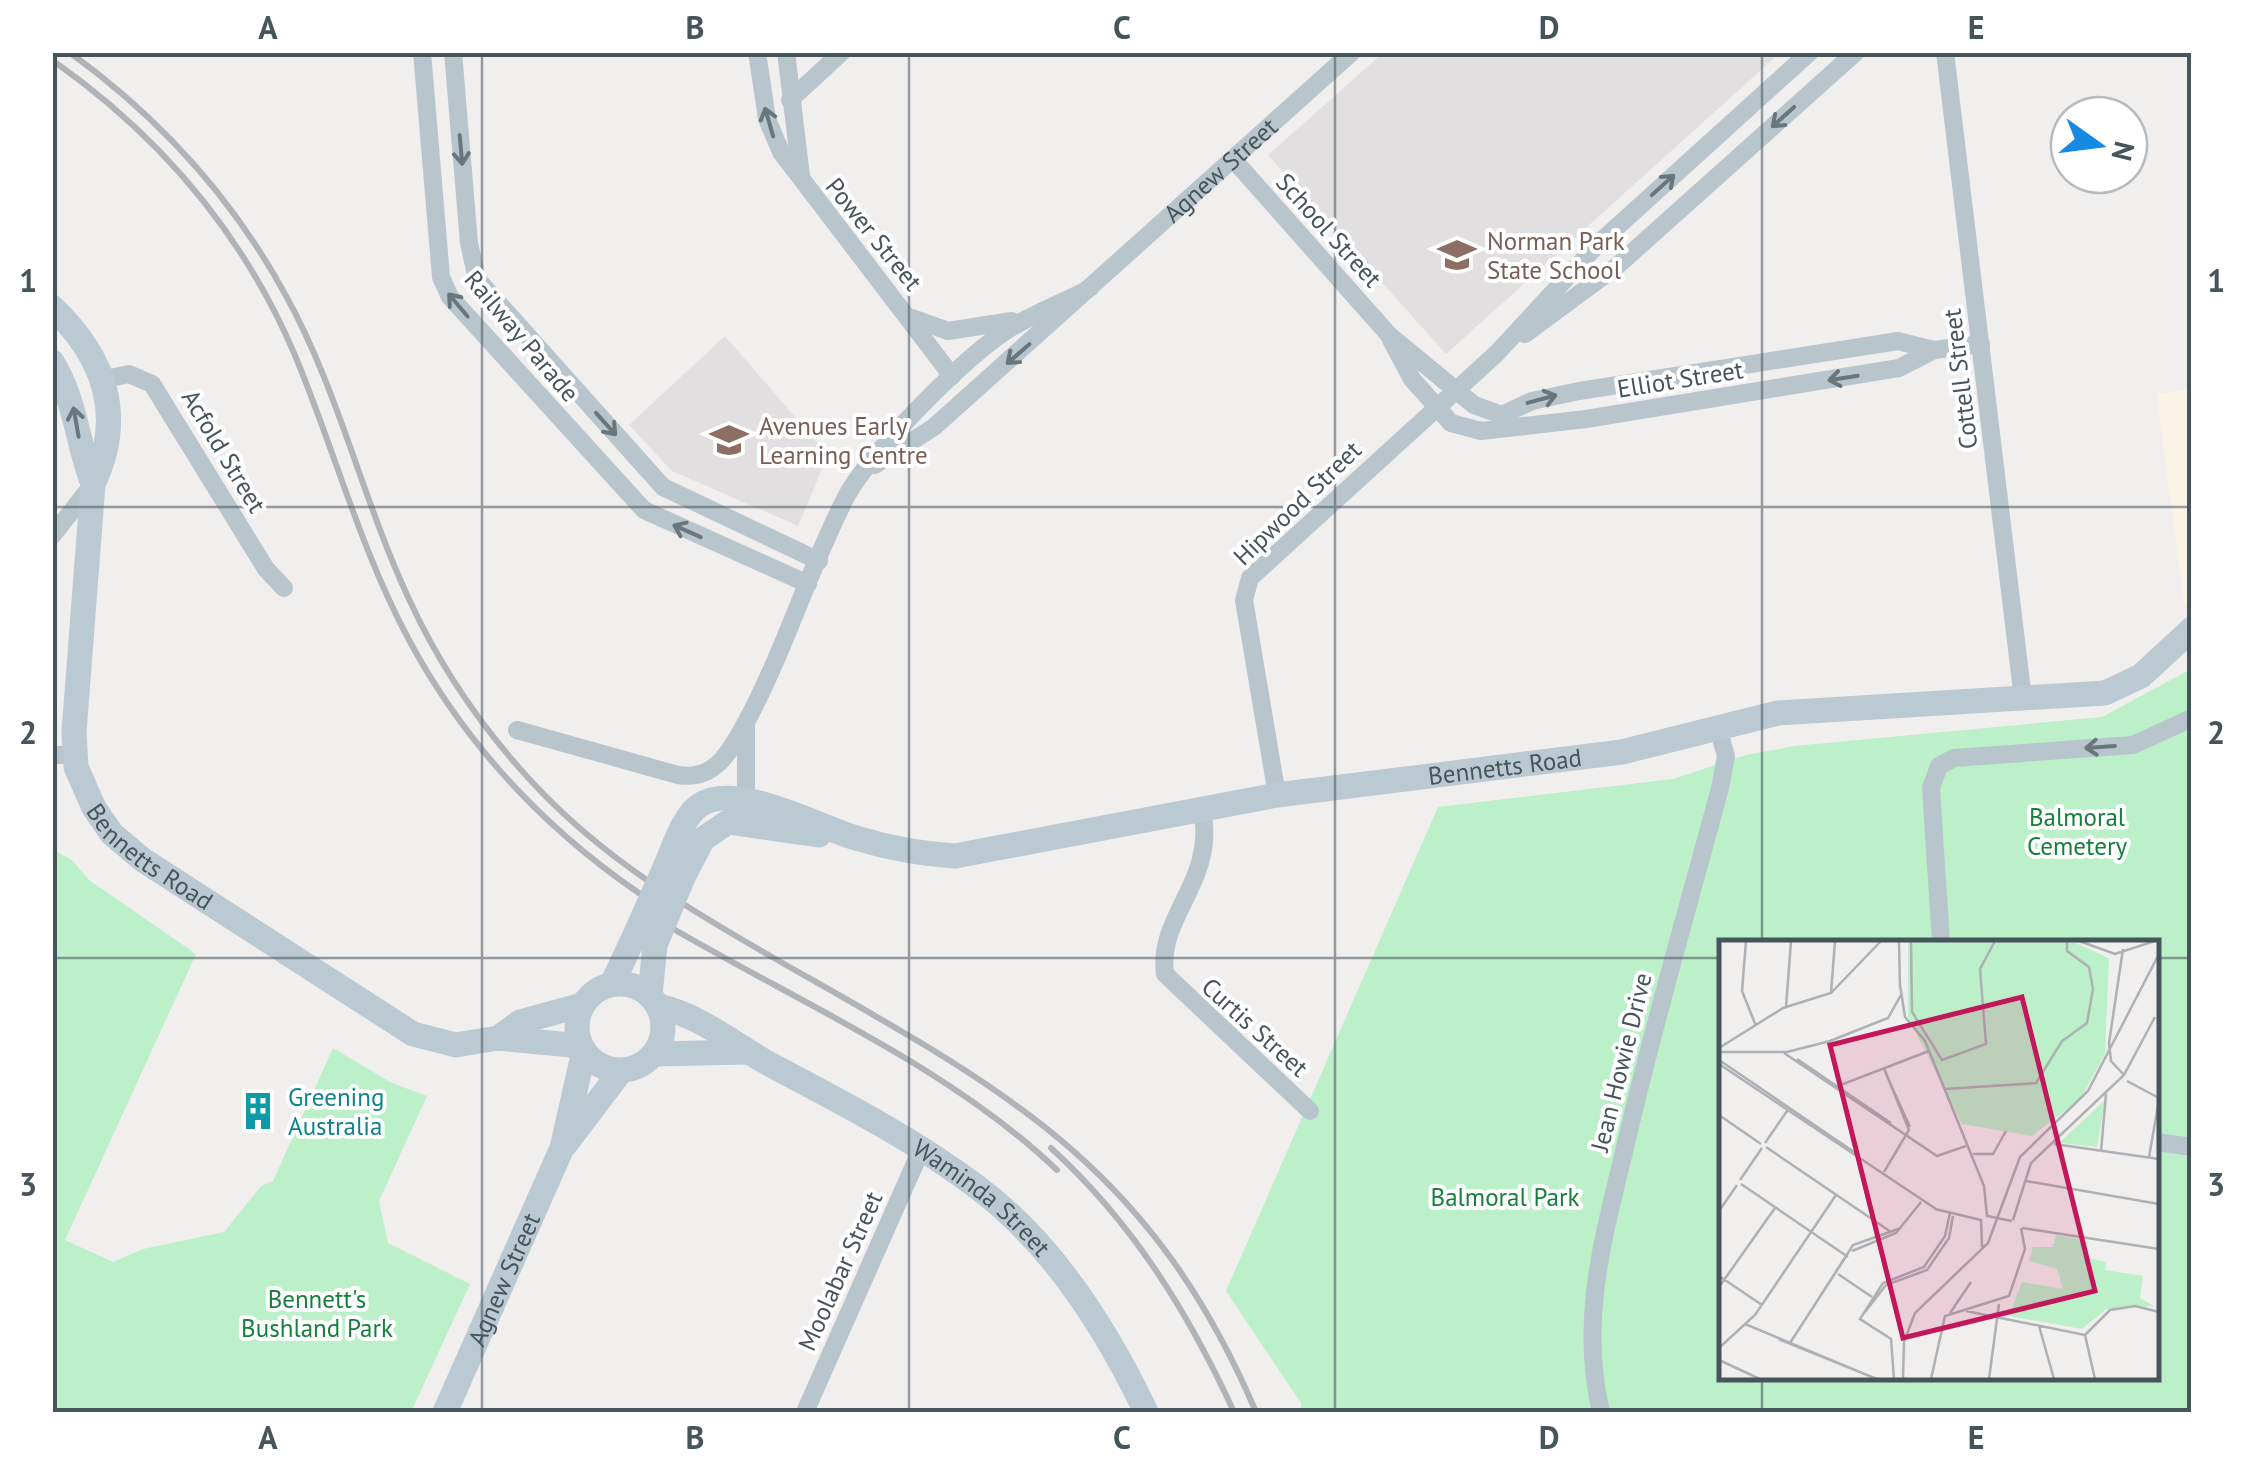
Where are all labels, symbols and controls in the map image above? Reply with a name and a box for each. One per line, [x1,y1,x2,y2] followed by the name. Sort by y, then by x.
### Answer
[258,6,278,48] text: A
[686,6,704,48] text: B
[1113,6,1131,48] text: C
[1539,6,1559,48] text: D
[1968,6,1984,48] text: E
[2049,95,2149,195] north arrow
[1771,106,1796,129] one-way arrow
[758,107,777,138] one-way arrow
[1157,110,1284,229] street label: Agnew Street
[452,133,471,165] one-way arrow
[2104,138,2144,165] text: N
[1269,166,1389,294] street label: School Street
[819,171,930,297] street label: Power Street
[1650,174,1675,197] one-way arrow
[1487,225,1625,286] place label: Norman Park State School
[1436,234,1478,276] school or university icon: Norman Park State School
[19,259,37,301] text: 1
[2207,259,2225,301] text: 1
[458,264,586,408] street label: Railway Parade
[446,293,469,318] one-way arrow
[1935,306,1984,451] street label: Cottell Street
[1006,342,1031,365] one-way arrow
[1615,353,1746,405] street label: Elliot Street
[1827,369,1859,387] one-way arrow
[175,384,274,519] street label: Acfold Street
[1526,389,1557,408] one-way arrow
[66,406,85,438] one-way arrow
[759,410,928,471] place label: Avenues Early Learning Centre
[594,411,617,436] one-way arrow
[708,419,750,461] school or university icon: Avenues Early Learning Centre
[1226,434,1368,572] street label: Hipwood Street
[672,521,703,539] one-way arrow
[19,711,37,753] text: 2
[2207,711,2225,753] text: 2
[2085,738,2117,757] one-way arrow
[1426,741,1584,792] street label: Bennetts Road
[80,797,219,917] street label: Bennetts Road
[2027,801,2127,862] park label: Balmoral Cemetery
[1719,940,2159,1380] inset map
[1583,969,1659,1156] street label: Jean Howie Drive
[1195,971,1315,1084] street label: Curtis Street
[288,1081,384,1142] place label: Greening Australia
[237,1090,279,1132] building icon: Greening Australia
[907,1132,1058,1263] street label: Waminda Street
[19,1163,37,1205] text: 3
[2207,1163,2225,1205] text: 3
[1431,1181,1579,1213] park label: Balmoral Park
[791,1186,890,1356] street label: Moolabar Street
[460,1207,547,1351] street label: Agnew Street
[241,1283,393,1344] park label: Bennett's Bushland Park
[258,1416,278,1458] text: A
[686,1416,704,1458] text: B
[1113,1416,1131,1458] text: C
[1539,1416,1559,1458] text: D
[1968,1416,1984,1458] text: E

